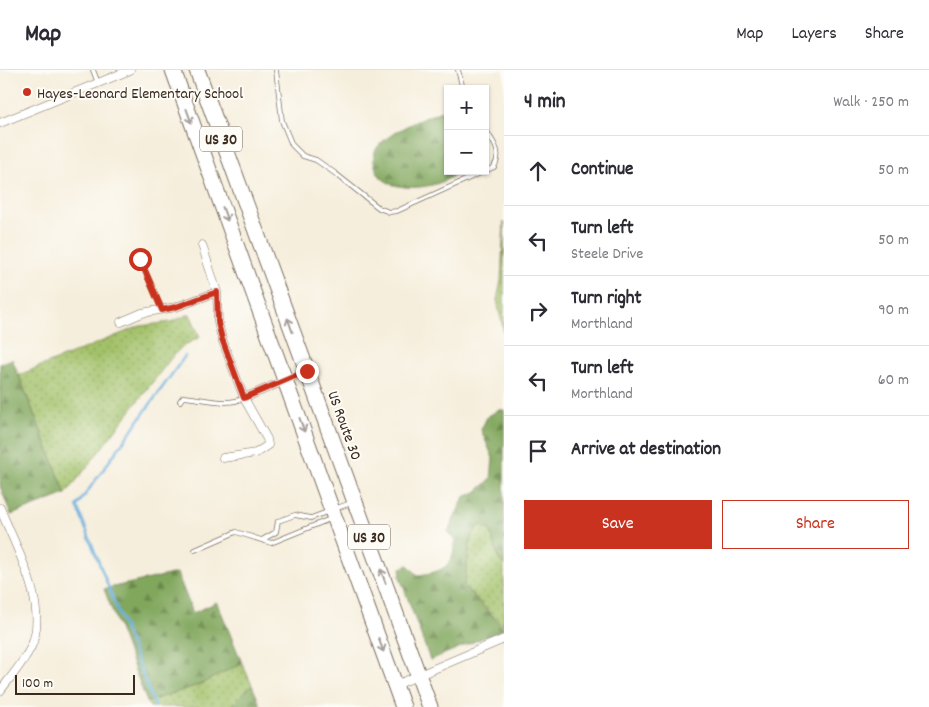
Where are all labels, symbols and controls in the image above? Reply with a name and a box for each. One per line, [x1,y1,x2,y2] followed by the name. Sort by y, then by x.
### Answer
[25,18,61,52] text: Map
[736,22,763,47] text: Map
[791,22,837,47] text: Layers
[865,22,904,47] text: Share
[37,83,243,106] place label: Hayes-Leonard Elementary School
[444,85,489,175] map controls
[444,85,489,130] button: +
[21,86,33,98] marker: Hayes-Leonard Elementary School
[524,88,566,118] text: 4 min
[833,91,909,114] text: Walk · 250 m
[185,108,194,123] one-way arrow
[200,126,242,152] road number: US 30
[444,130,489,175] button: −
[524,157,552,185] icon: ahead
[571,157,633,184] text: Continue
[878,159,909,182] text: 50 m
[221,206,230,221] one-way arrow
[571,216,634,243] text: Turn left
[524,227,552,255] icon: left
[878,229,909,252] text: 50 m
[571,243,643,266] text: Steele Drive
[129,248,152,271] route start
[571,286,642,313] text: Turn right
[524,297,552,325] icon: right
[878,299,909,322] text: 90 m
[571,313,633,336] text: Morthland
[285,318,294,333] one-way arrow
[571,356,634,383] text: Turn left
[296,360,319,383] route end
[524,367,552,395] icon: left
[878,369,909,392] text: 60 m
[571,383,633,406] text: Morthland
[320,388,367,464] street label: US Route 30
[298,417,307,433] one-way arrow
[524,437,552,465] icon: arrive
[571,437,721,464] text: Arrive at destination
[524,500,712,549] button: Save
[722,500,909,549] button: Share
[348,524,390,550] road number: US 30
[378,569,387,584] one-way arrow
[377,637,386,653] one-way arrow
[15,672,135,695] scale bar
[22,674,53,694] text: 100 m

